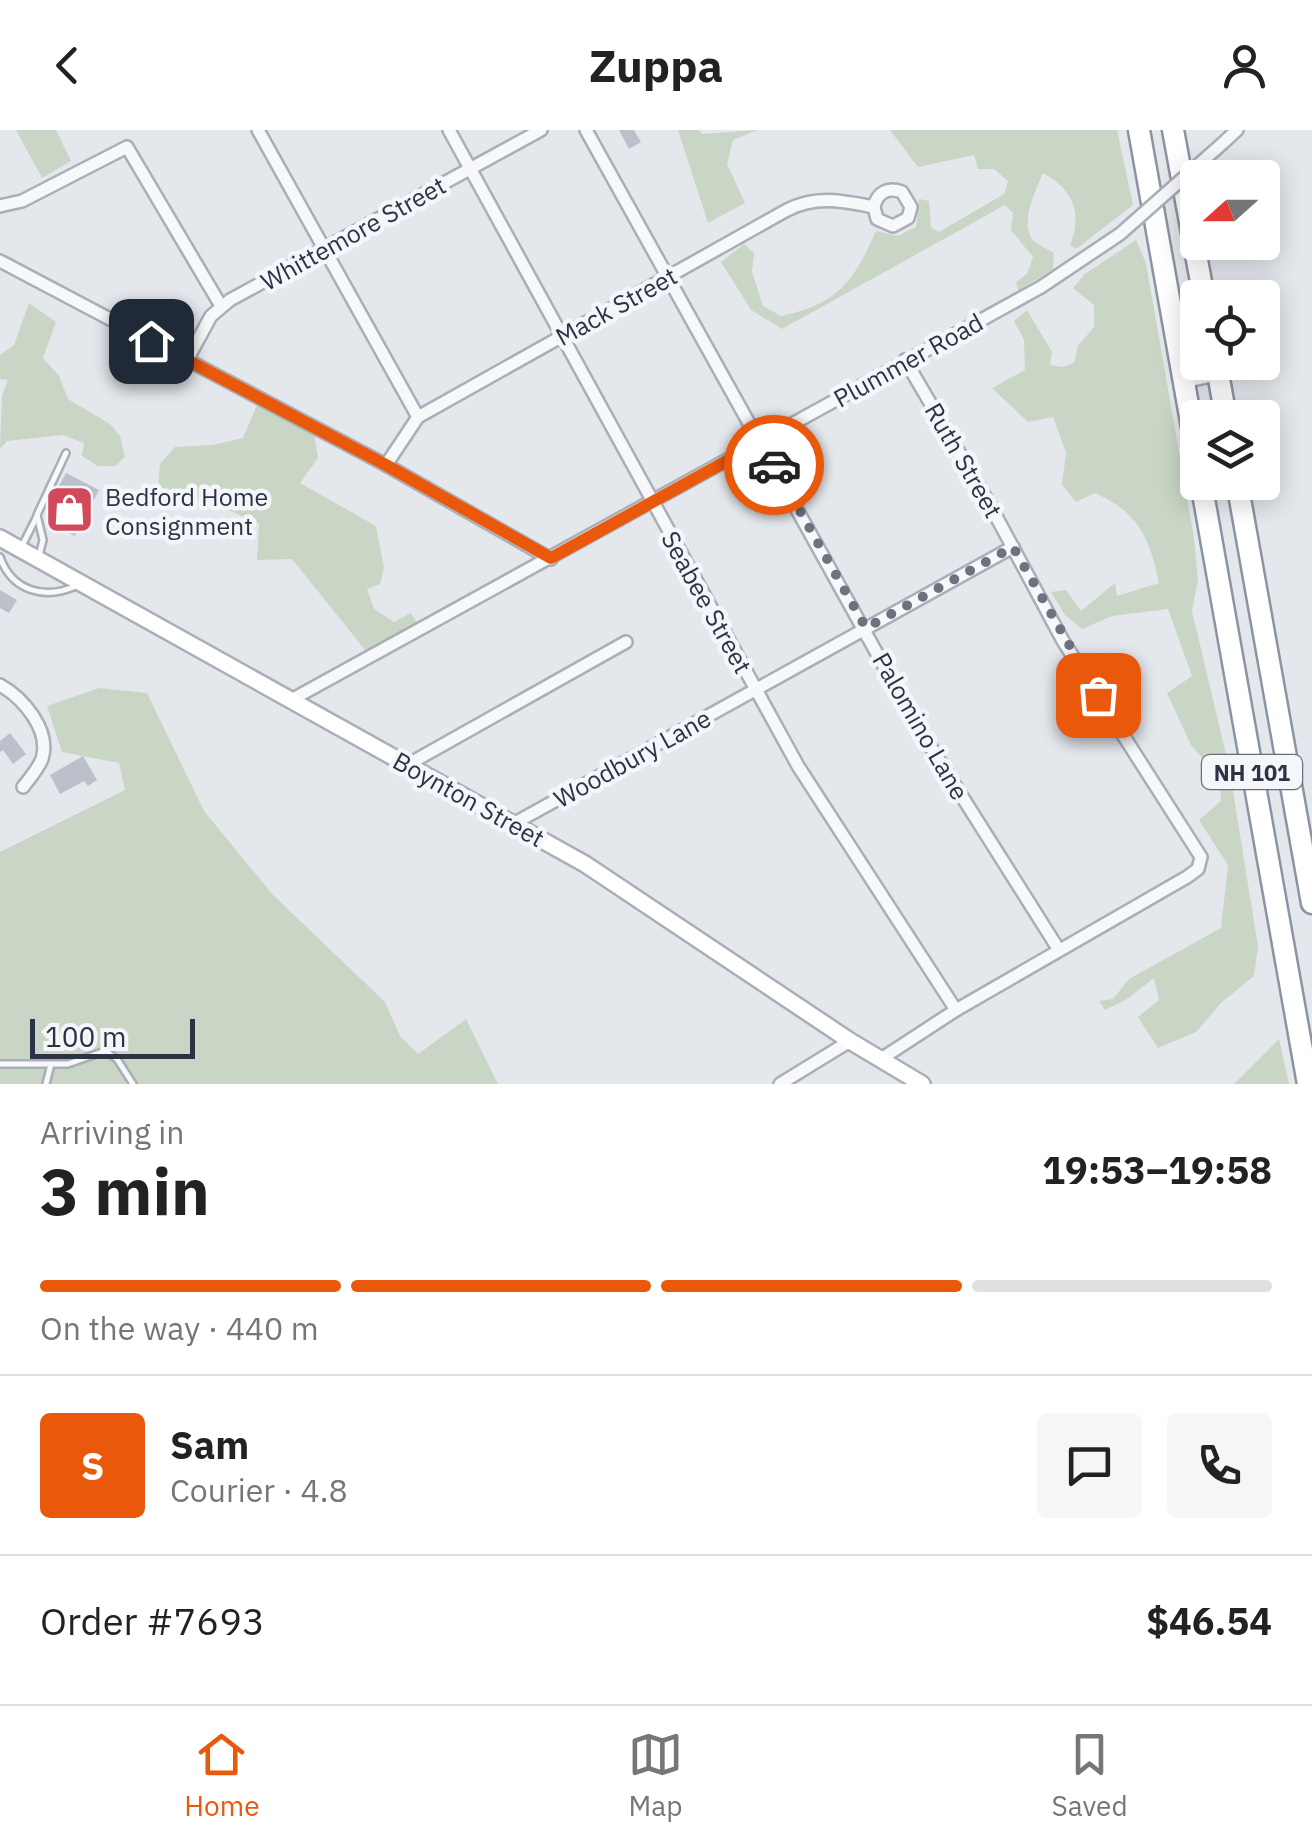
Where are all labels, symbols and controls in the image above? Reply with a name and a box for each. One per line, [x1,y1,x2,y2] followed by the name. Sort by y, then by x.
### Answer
[589,36,723,94] text: Zuppa
[40,38,95,93] icon: back
[1217,38,1272,93] icon: person
[1180,160,1280,260] north arrow
[1180,160,1280,500] map controls
[255,168,451,298] street label: Whittemore Street
[549,259,683,353] street label: Mack Street
[1180,280,1280,380] button: locate
[109,299,194,384] pin
[827,305,989,415] street label: Plummer Road
[124,314,179,369] icon: home
[918,396,1010,524] street label: Ruth Street
[1180,400,1280,500] button: layers
[724,415,824,515] courier
[747,438,802,493] icon: car
[105,480,268,542] place label: Bedford Home Consignment
[44,484,96,536] shop icon: Bedford Home Consignment
[654,525,760,679] street label: Seabee Street
[865,646,977,806] street label: Palomino Lane
[1056,653,1141,738] pin
[1071,668,1126,723] icon: bag
[548,701,716,815] street label: Woodbury Lane
[387,744,551,854] street label: Boynton Street
[1202,755,1302,789] road number: NH 101
[30,1014,195,1058] scale bar
[45,1018,126,1055] text: 100 m
[40,1111,185,1153] text: Arriving in
[1042,1145,1272,1194] text: 19:53–19:58
[40,1148,210,1233] text: 3 min
[40,1307,319,1349] text: On the way · 440 m
[1037,1413,1142,1518] button: chat
[1167,1413,1272,1518] button: phone
[170,1420,249,1469] text: Sam
[81,1441,104,1490] text: S
[170,1469,348,1511] text: Courier · 4.8
[40,1596,265,1645] text: Order #7693
[1146,1596,1272,1645] text: $46.54
[184,1727,260,1824] tab: Home
[628,1727,683,1824] tab: Map
[1052,1727,1128,1824] tab: Saved

